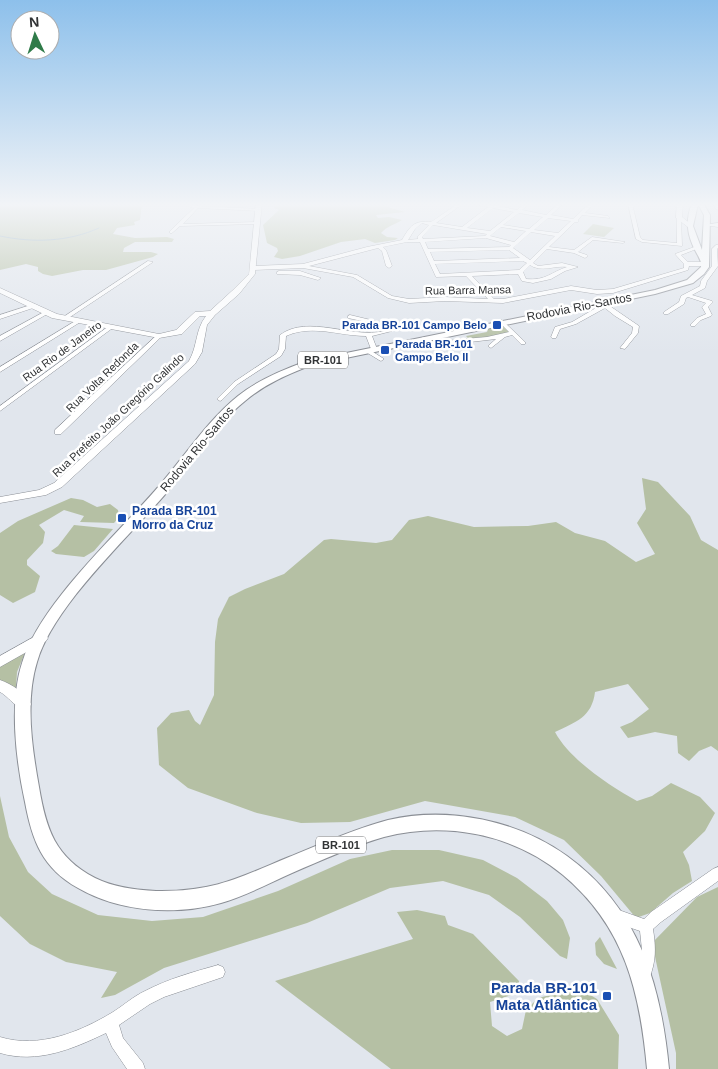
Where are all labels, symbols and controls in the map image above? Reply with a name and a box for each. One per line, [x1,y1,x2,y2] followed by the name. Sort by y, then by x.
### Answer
[10,10,60,60] north arrow
[28,14,40,30] text: N
[425,283,512,297] street label: Rua Barra Mansa
[525,290,633,324] street label: Rodovia Rio-Santos
[20,318,104,384] street label: Rua Rio de Janeiro
[342,319,487,331] place label: Parada BR-101 Campo Belo
[491,319,503,331] marker: Parada BR-101 Campo Belo
[395,338,473,363] place label: Parada BR-101 Campo Belo II
[64,339,141,414] street label: Rua Volta Redonda
[379,344,391,356] marker: Parada BR-101 Campo Belo II
[50,351,186,479] street label: Rua Prefeito João Gregório Galindo
[298,352,348,368] road number: BR-101
[157,404,237,494] street label: Rodovia Rio-Santos
[132,504,217,532] place label: Parada BR-101 Morro da Cruz
[116,512,128,524] marker: Parada BR-101 Morro da Cruz
[316,836,366,854] road number: BR-101
[491,979,598,1013] place label: Parada BR-101 Mata Atlântica
[601,990,613,1002] marker: Parada BR-101 Mata Atlântica

